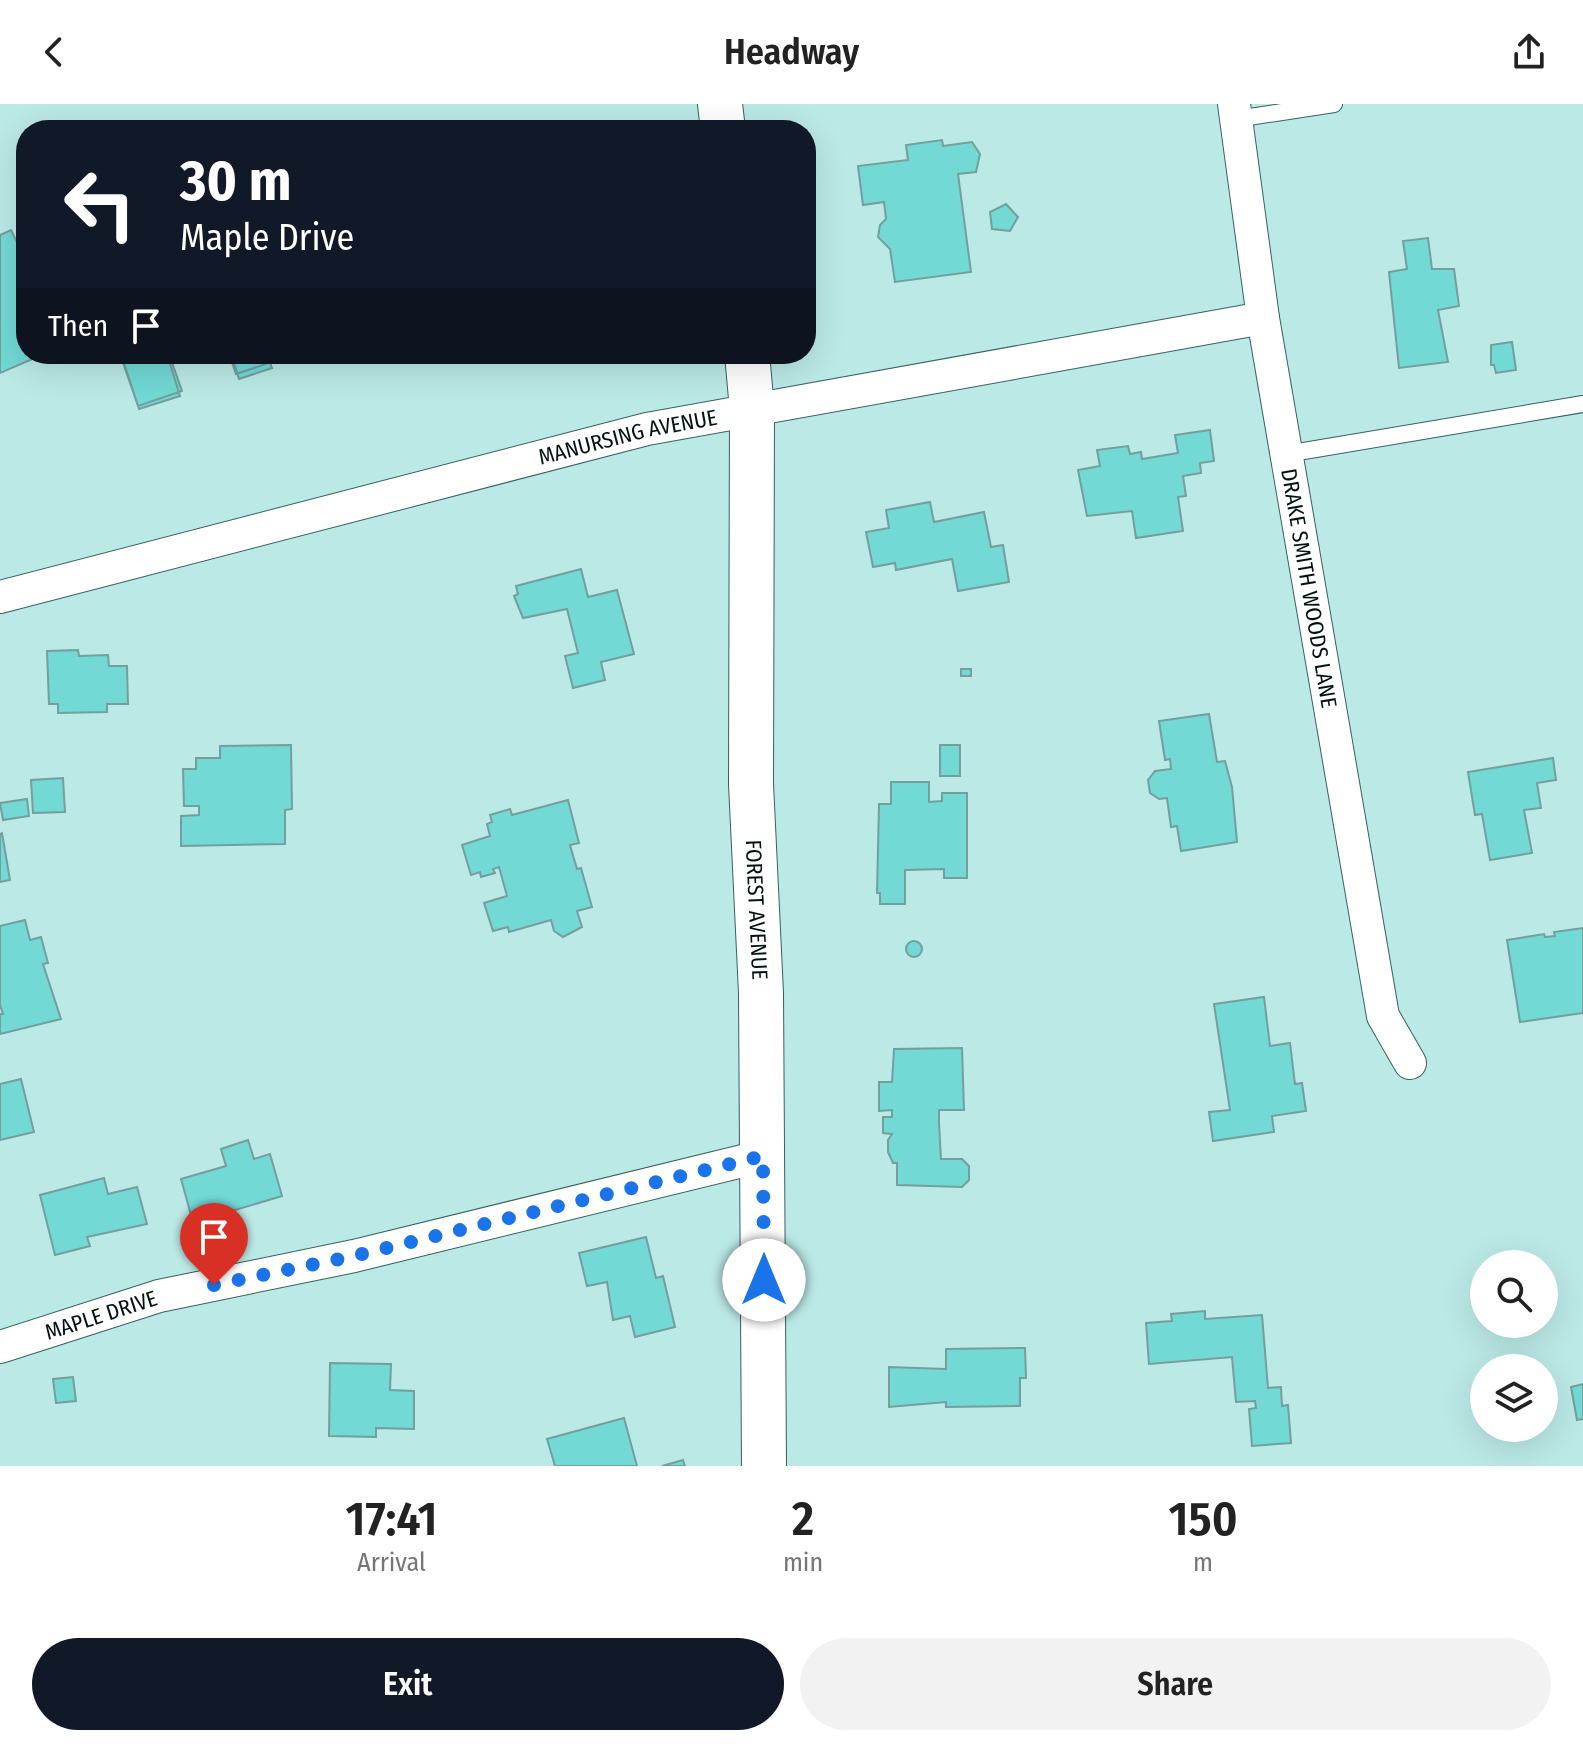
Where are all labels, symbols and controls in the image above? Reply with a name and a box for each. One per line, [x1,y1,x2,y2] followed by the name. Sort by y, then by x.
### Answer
[32,30,76,74] icon: back
[724,30,859,74] text: Headway
[1507,30,1551,74] icon: share
[180,148,291,215] text: 30 m
[48,152,152,256] icon: left
[180,216,354,260] text: Maple Drive
[124,304,168,348] icon: arrive
[48,308,108,344] text: Then
[535,403,719,470] street label: MANURSING AVENUE
[1276,466,1343,710] street label: DRAKE SMITH WOODS LANE
[740,839,774,980] street label: FOREST AVENUE
[180,1203,248,1285] pin
[192,1215,236,1259] icon: arrive
[722,1238,806,1322] position arrow
[1470,1250,1558,1442] map controls
[1470,1250,1558,1338] button: search
[42,1284,160,1345] street label: MAPLE DRIVE
[1470,1354,1558,1442] button: layers
[345,1490,437,1548] text: 17:41
[792,1490,814,1548] text: 2
[1169,1490,1238,1548] text: 150
[357,1547,426,1578] text: Arrival
[783,1547,823,1578] text: min
[1193,1547,1213,1578] text: m
[32,1638,784,1730] button: Exit
[800,1638,1551,1730] button: Share

